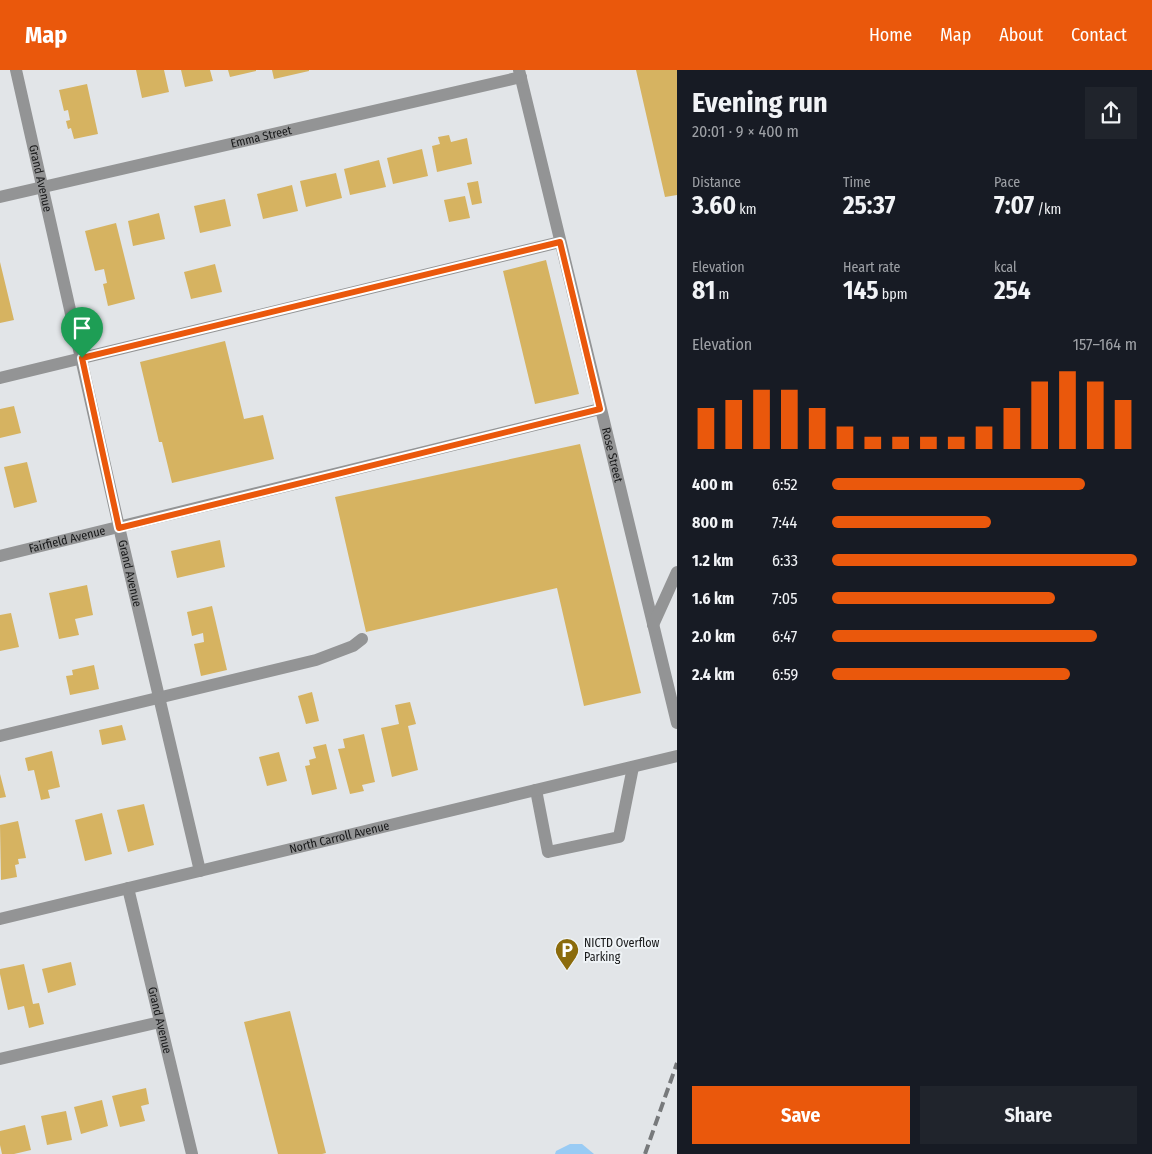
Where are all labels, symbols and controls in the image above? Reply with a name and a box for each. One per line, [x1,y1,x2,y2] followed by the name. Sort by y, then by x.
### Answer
[25,21,67,49] text: Map
[869,24,912,46] text: Home
[940,24,971,46] text: Map
[999,24,1043,46] text: About
[1071,24,1127,46] text: Contact
[692,86,828,119] text: Evening run
[1085,87,1137,139] button: share
[692,122,799,141] text: 20:01 · 9 × 400 m
[229,123,293,151] street label: Emma Street
[26,143,55,213] street label: Grand Avenue
[692,174,741,191] text: Distance
[843,174,871,191] text: Time
[994,174,1020,191] text: Pace
[692,191,736,221] text: 3.60
[843,191,895,221] text: 25:37
[994,191,1034,221] text: 7:07
[736,201,757,218] text: km
[1034,201,1061,218] text: /km
[692,259,745,276] text: Elevation
[843,259,900,276] text: Heart rate
[994,259,1017,276] text: kcal
[692,276,715,306] text: 81
[843,276,878,306] text: 145
[994,276,1031,306] text: 254
[715,286,729,303] text: m
[878,286,907,303] text: bpm
[61,307,103,358] pin
[68,314,96,342] icon: arrive
[692,335,752,354] text: Elevation
[1073,335,1137,354] text: 157–164 m
[599,426,626,484] street label: Rose Street
[692,475,733,494] text: 400 m
[772,475,798,494] text: 6:52
[692,513,733,532] text: 800 m
[772,513,797,532] text: 7:44
[27,523,107,556] street label: Fairfield Avenue
[115,538,145,608] street label: Grand Avenue
[692,551,734,570] text: 1.2 km
[772,551,798,570] text: 6:33
[692,589,734,608] text: 1.6 km
[772,589,798,608] text: 7:05
[692,627,735,646] text: 2.0 km
[772,627,797,646] text: 6:47
[692,665,735,684] text: 2.4 km
[772,665,798,684] text: 6:59
[288,818,391,856] street label: North Carroll Avenue
[584,936,660,964] place label: NICTD Overflow Parking
[554,937,580,971] parking icon: NICTD Overflow Parking
[145,985,175,1055] street label: Grand Avenue
[692,1086,910,1144] button: Save
[920,1086,1137,1144] button: Share

